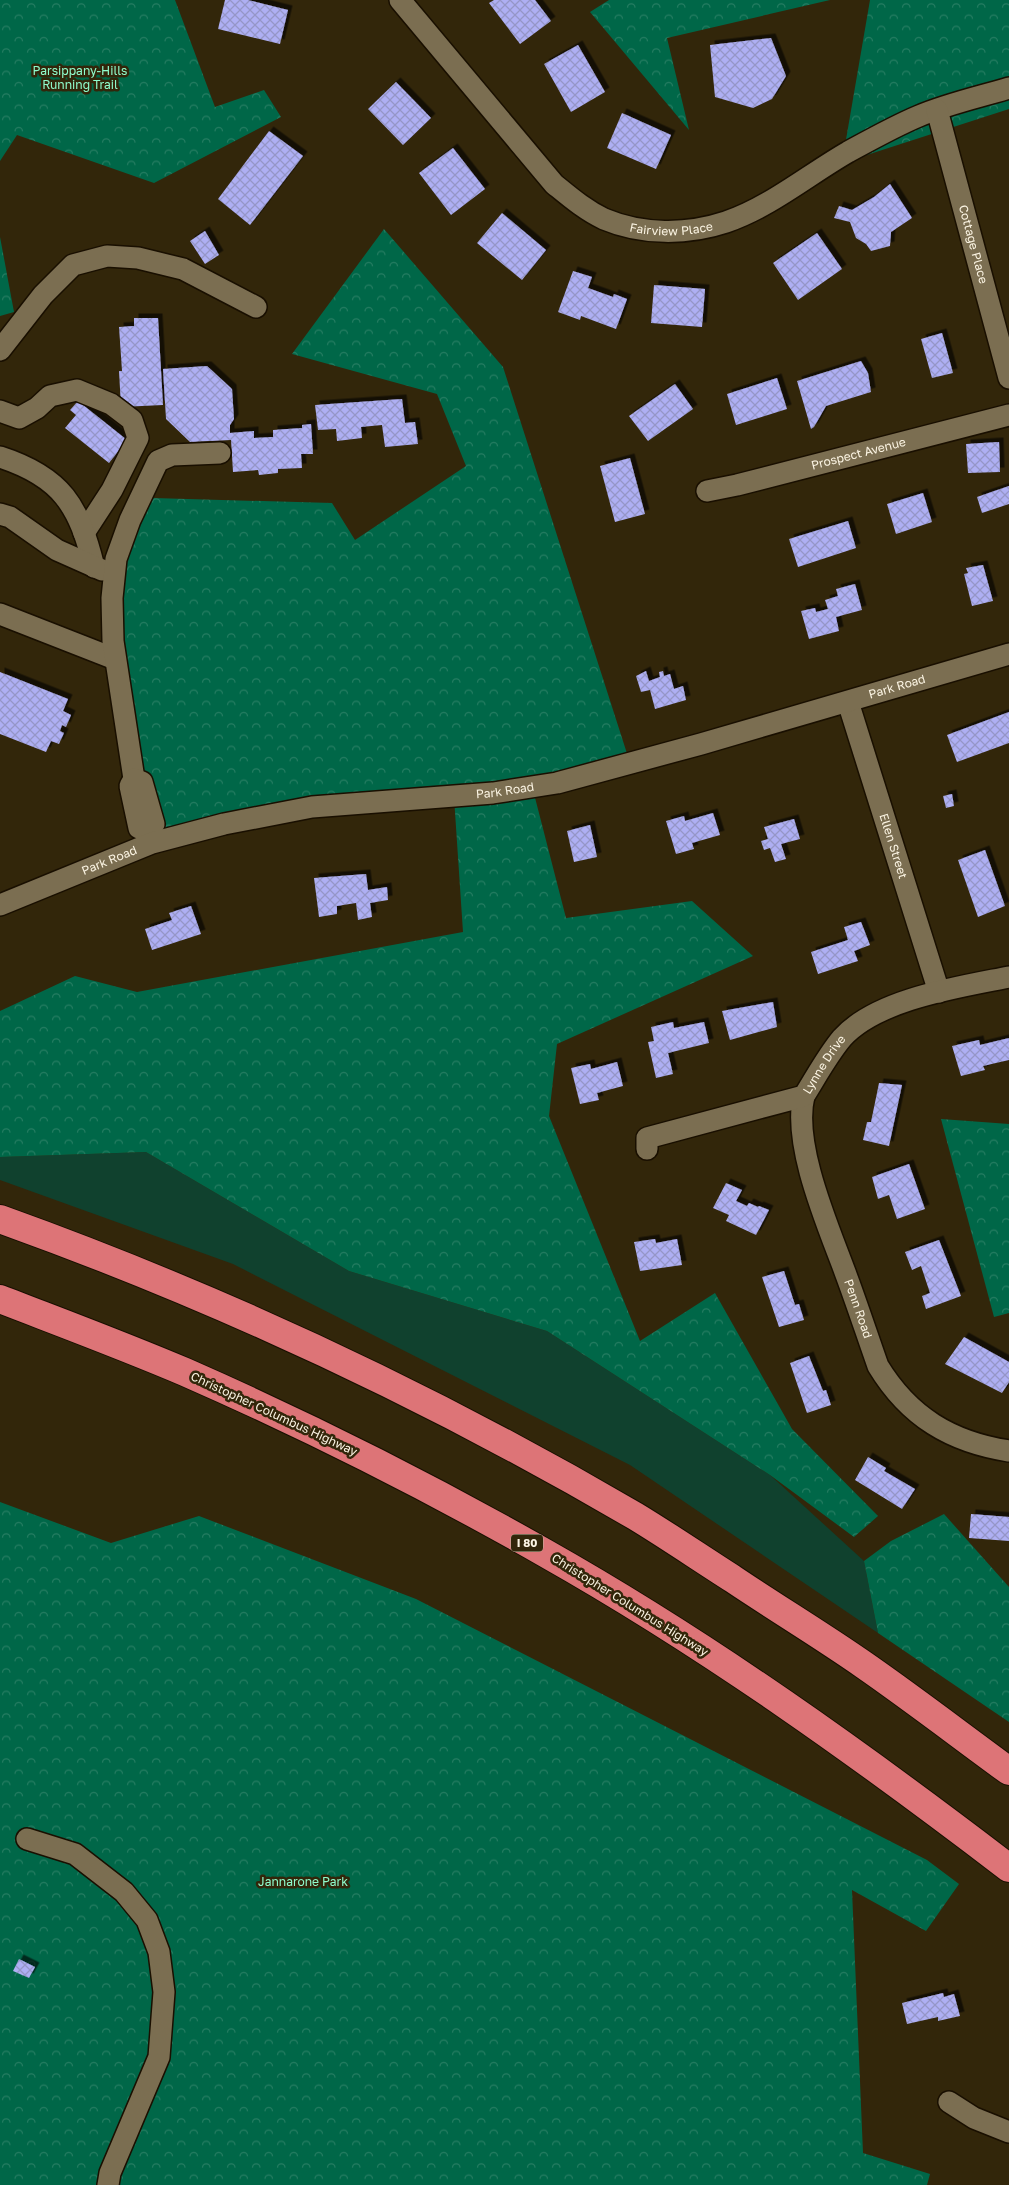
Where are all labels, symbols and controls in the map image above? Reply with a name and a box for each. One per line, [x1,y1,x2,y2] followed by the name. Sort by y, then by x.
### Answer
[33,63,127,92] park label: Parsippany-Hills Running Trail
[956,203,991,285] street label: Cottage Place
[628,218,714,238] street label: Fairview Place
[809,434,907,473] street label: Prospect Avenue
[867,671,927,702] street label: Park Road
[475,779,535,801] street label: Park Road
[876,811,911,881] street label: Ellen Street
[79,842,139,878] street label: Park Road
[799,1032,848,1096] street label: Lynne Drive
[841,1277,876,1340] street label: Penn Road
[189,1368,360,1459] street label: Christopher Columbus Highway
[511,1535,543,1552] road number: I 80
[549,1550,712,1659] street label: Christopher Columbus Highway
[258,1874,348,1889] park label: Jannarone Park

